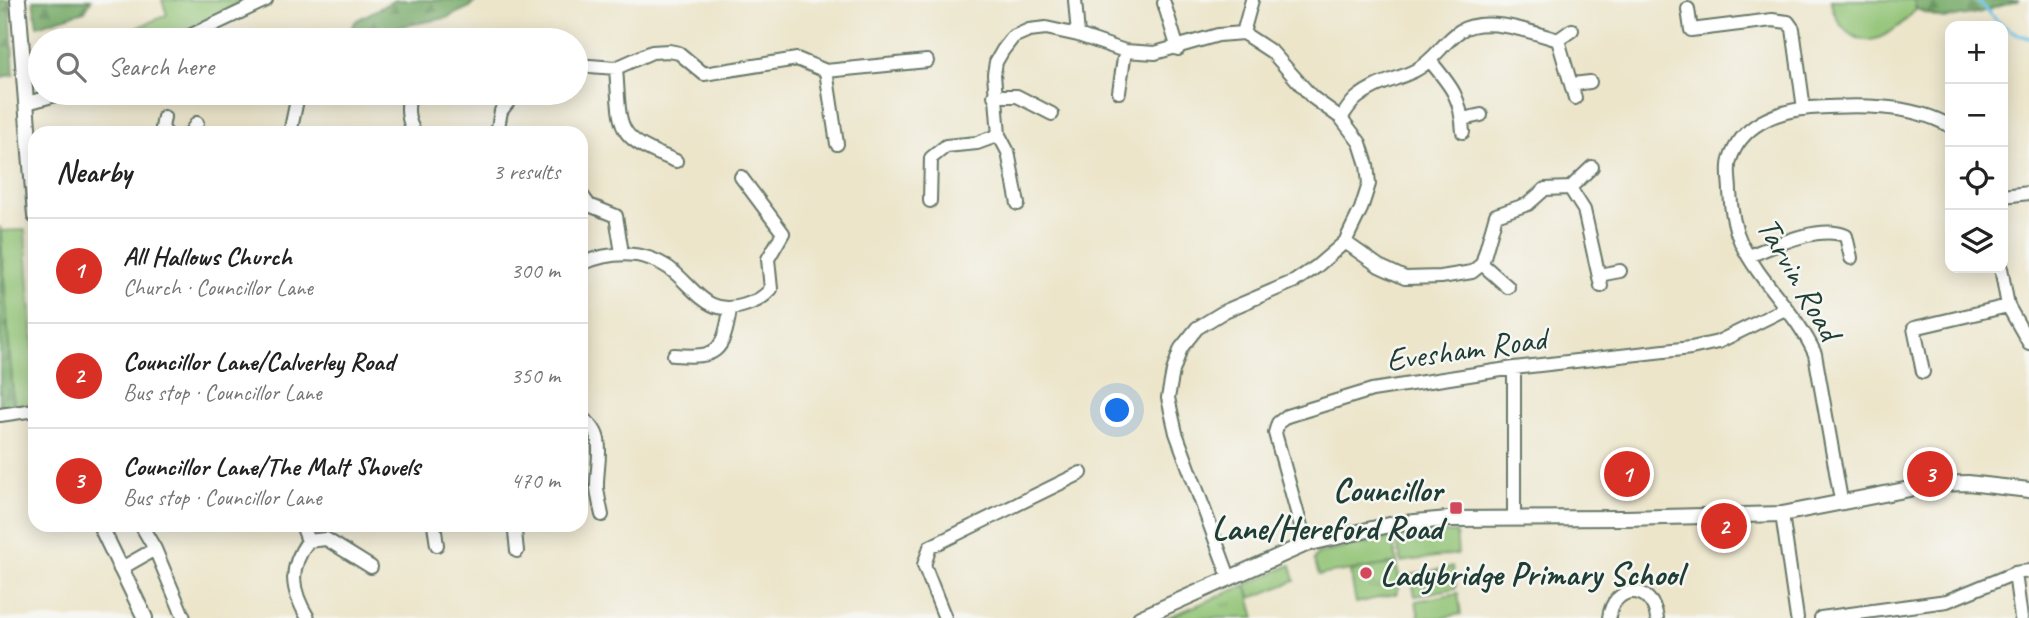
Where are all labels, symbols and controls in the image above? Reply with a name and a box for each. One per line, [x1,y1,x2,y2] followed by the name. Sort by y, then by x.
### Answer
[1945,21,2008,273] map controls
[1945,21,2008,84] button: +
[28,28,588,105] search box
[52,48,90,86] icon: search
[108,50,214,83] text: Search here
[1945,84,2008,147] button: −
[1945,147,2008,210] button: locate
[56,153,132,191] text: Nearby
[493,157,560,186] text: 3 results
[1747,210,1854,352] street label: Tarvin Road
[1945,210,2008,273] button: layers
[123,240,292,273] text: All Hallows Church
[74,256,84,285] text: 1
[511,256,560,285] text: 300 m
[123,273,313,302] text: Church · Councillor Lane
[1383,316,1554,381] street label: Evesham Road
[123,345,394,378] text: Councillor Lane/Calverley Road
[74,361,84,390] text: 2
[511,361,560,390] text: 350 m
[123,378,321,407] text: Bus stop · Councillor Lane
[1100,393,1134,427] your location
[1604,448,1650,500] pin: 1
[1907,448,1953,500] pin: 3
[123,450,420,483] text: Councillor Lane/The Malt Shovels
[74,466,84,495] text: 3
[511,466,560,495] text: 470 m
[1212,469,1448,549] place label: Councillor Lane/Hereford Road
[123,483,321,512] text: Bus stop · Councillor Lane
[1448,500,1464,516] marker: Councillor Lane/Hereford Road
[1701,500,1747,552] pin: 2
[1380,553,1689,595] place label: Ladybridge Primary School
[1358,565,1374,581] marker: Ladybridge Primary School

